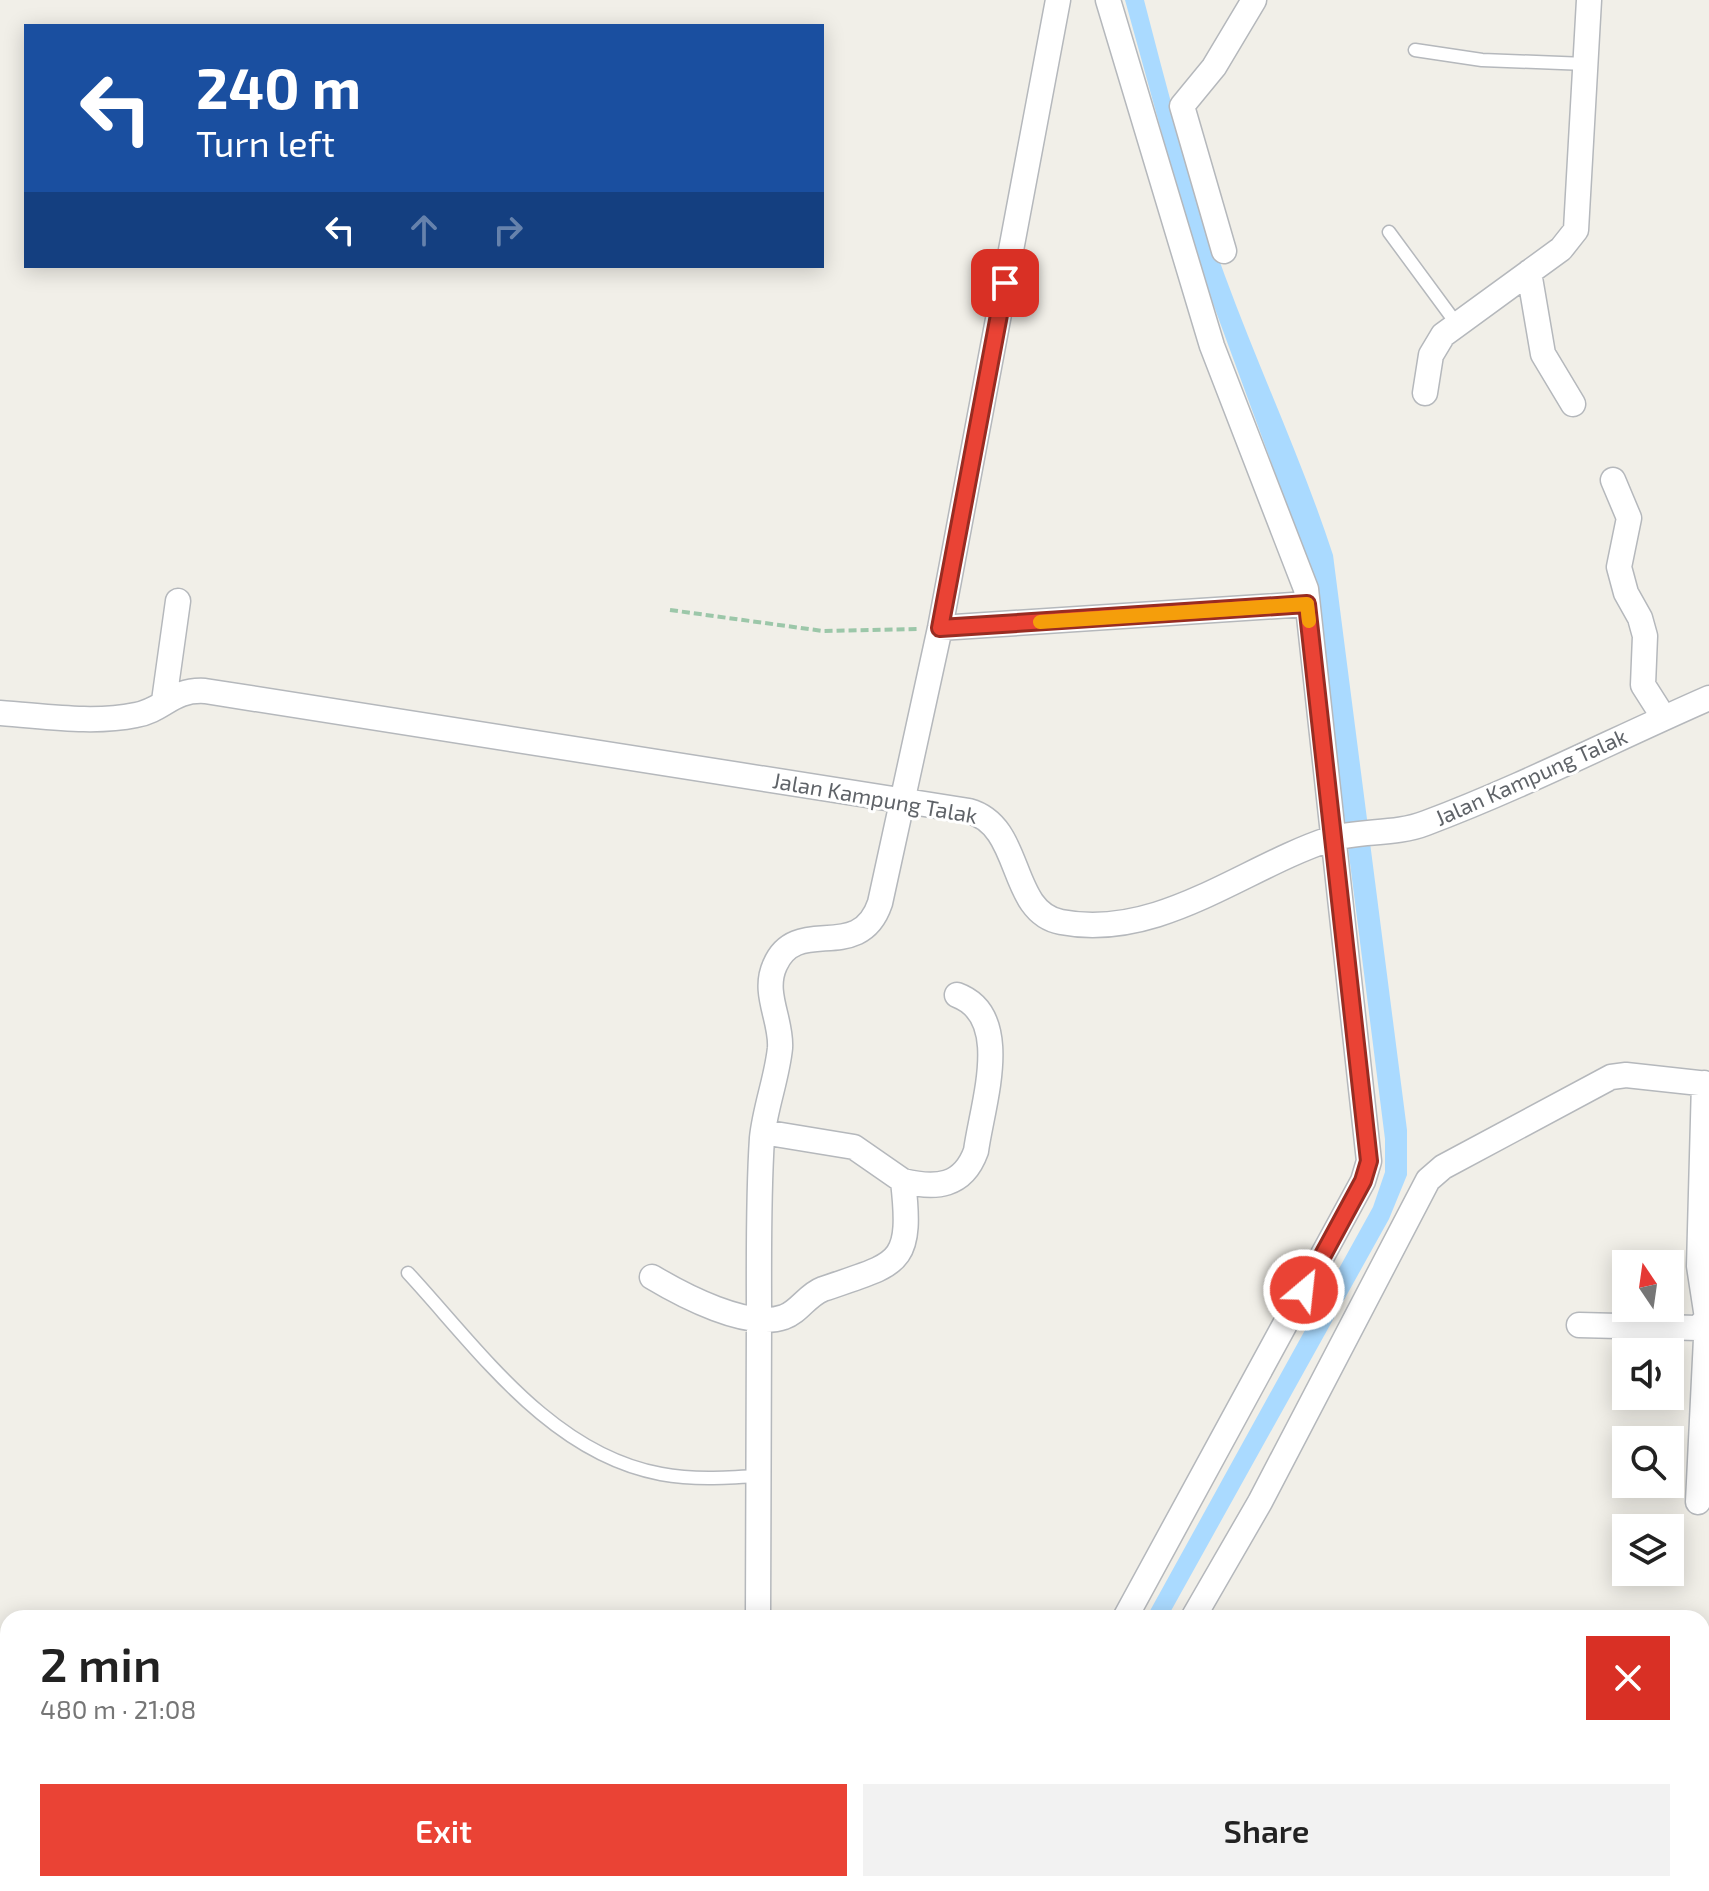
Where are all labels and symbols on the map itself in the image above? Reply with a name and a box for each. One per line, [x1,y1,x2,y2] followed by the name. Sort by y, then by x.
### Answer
[971,249,1039,317] pin
[1430,722,1631,830] street label: Jalan Kampung Talak
[771,766,980,828] street label: Jalan Kampung Talak
[1262,1248,1346,1332] position arrow
[1612,1250,1684,1322] north arrow

